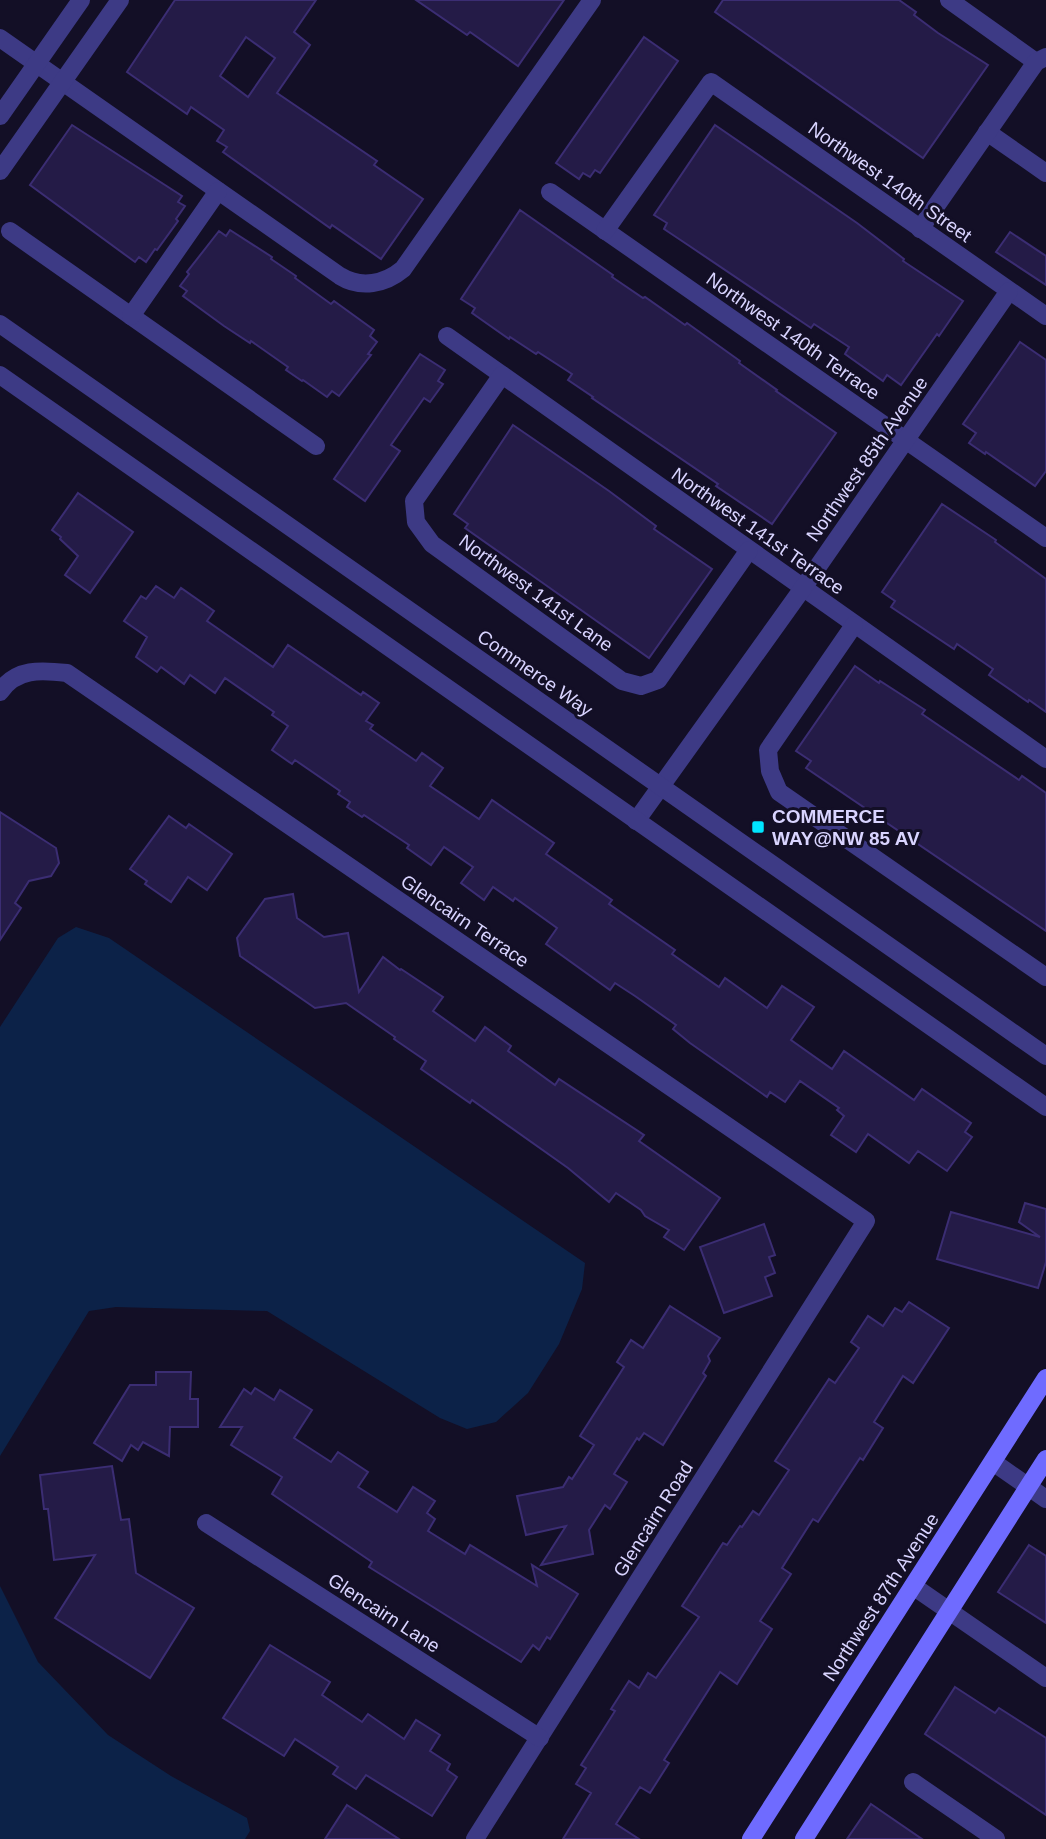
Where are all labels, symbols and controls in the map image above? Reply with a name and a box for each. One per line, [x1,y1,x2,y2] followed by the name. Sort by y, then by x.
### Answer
[804,118,976,247] street label: Northwest 140th Street
[702,268,884,404] street label: Northwest 140th Terrace
[802,373,932,545] street label: Northwest 85th Avenue
[668,463,848,599] street label: Northwest 141st Terrace
[455,530,617,656] street label: Northwest 141st Lane
[473,626,597,721] street label: Commerce Way
[772,806,920,849] place label: COMMERCE WAY@NW 85 AV
[750,819,766,835] marker: COMMERCE WAY@NW 85 AV
[397,870,533,972] street label: Glencairn Terrace
[609,1457,697,1581] street label: Glencairn Road
[819,1509,943,1685] street label: Northwest 87th Avenue
[324,1569,444,1657] street label: Glencairn Lane

